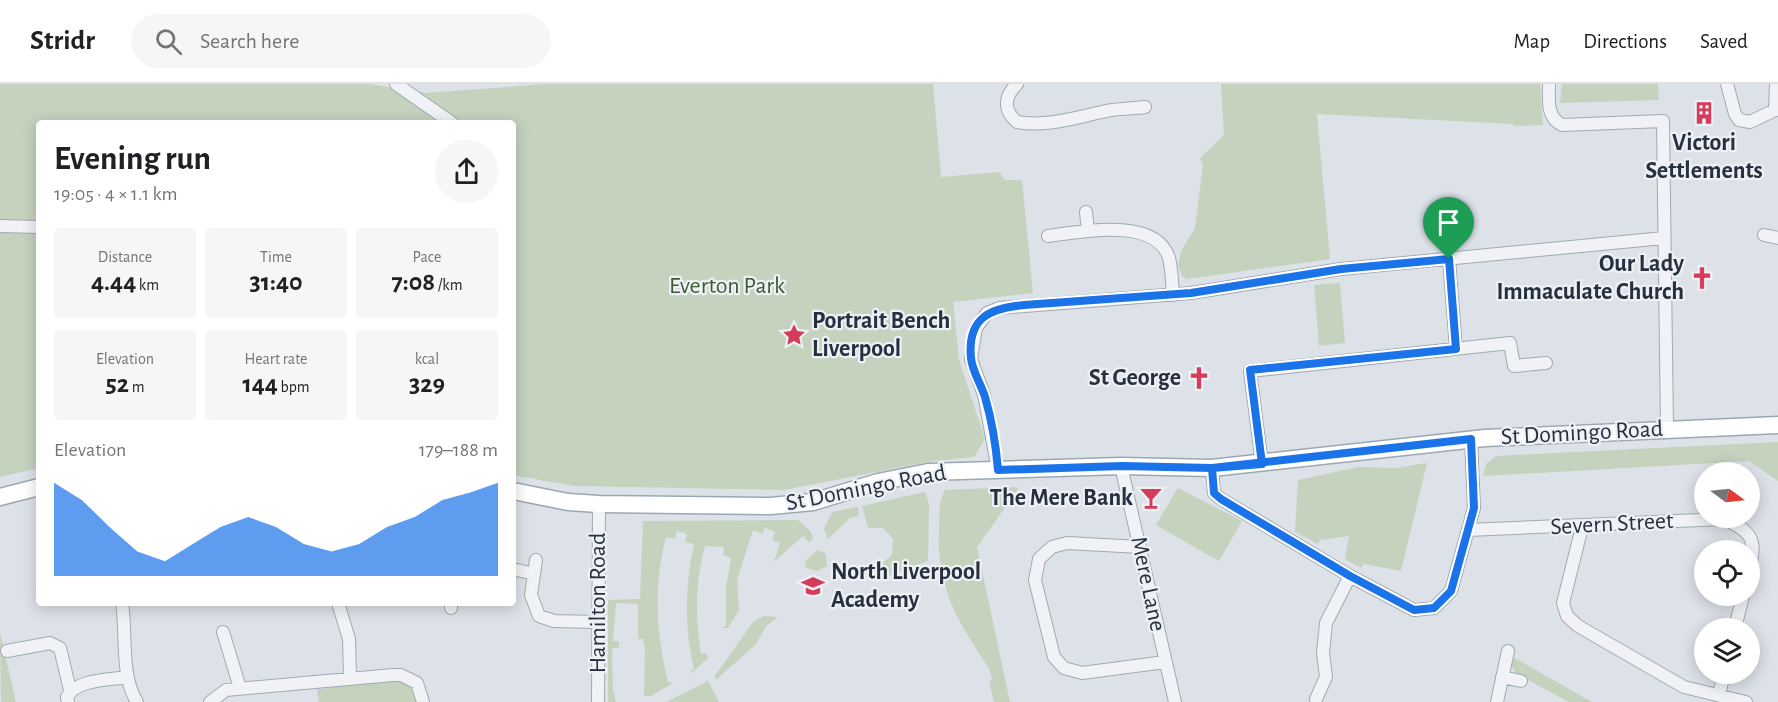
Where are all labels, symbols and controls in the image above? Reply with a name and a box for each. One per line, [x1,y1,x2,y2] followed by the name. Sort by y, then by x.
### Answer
[131,14,551,68] search box
[152,25,185,58] icon: search
[30,27,95,55] text: Stridr
[200,30,299,52] text: Search here
[1514,31,1550,52] text: Map
[1583,31,1667,52] text: Directions
[1700,31,1748,52] text: Saved
[1691,100,1717,126] building icon: Victori Settlements
[1645,131,1763,183] place label: Victori Settlements
[435,140,498,203] button: share
[54,143,211,176] text: Evening run
[54,184,178,204] text: 19:05 · 4 × 1.1 km
[1423,197,1474,259] pin
[1432,206,1465,239] icon: arrive
[98,249,152,265] text: Distance
[260,249,292,265] text: Time
[413,249,441,265] text: Pace
[1496,252,1684,304] place label: Our Lady Immaculate Church
[1689,265,1715,291] church icon: Our Lady Immaculate Church
[91,269,136,295] text: 4.44
[249,269,303,295] text: 31:40
[392,269,435,295] text: 7:08
[669,274,785,298] park label: Everton Park
[136,277,159,293] text: km
[435,277,462,293] text: /km
[812,309,950,361] place label: Portrait Bench Liverpool
[781,322,807,348] place icon: Portrait Bench Liverpool
[96,351,154,367] text: Elevation
[245,351,307,367] text: Heart rate
[415,351,439,367] text: kcal
[1186,365,1212,391] church icon: St George
[1089,366,1181,390] place label: St George
[106,371,129,397] text: 52
[242,371,278,397] text: 144
[409,371,445,397] text: 329
[129,379,144,395] text: m
[278,379,310,395] text: bpm
[1500,417,1664,449] street label: St Domingo Road
[54,440,126,460] text: Elevation
[419,440,498,460] text: 179–188 m
[784,461,948,515] street label: St Domingo Road
[1694,462,1760,528] north arrow
[1694,462,1760,684] map controls
[1138,485,1164,511] bar icon: The Mere Bank
[990,486,1133,510] place label: The Mere Bank
[1550,509,1675,539] street label: Severn Street
[586,533,610,673] street label: Hamilton Road
[1126,534,1170,634] street label: Mere Lane
[1694,540,1760,606] button: locate
[831,560,981,612] place label: North Liverpool Academy
[800,573,826,599] school or university icon: North Liverpool Academy
[1694,618,1760,684] button: layers

